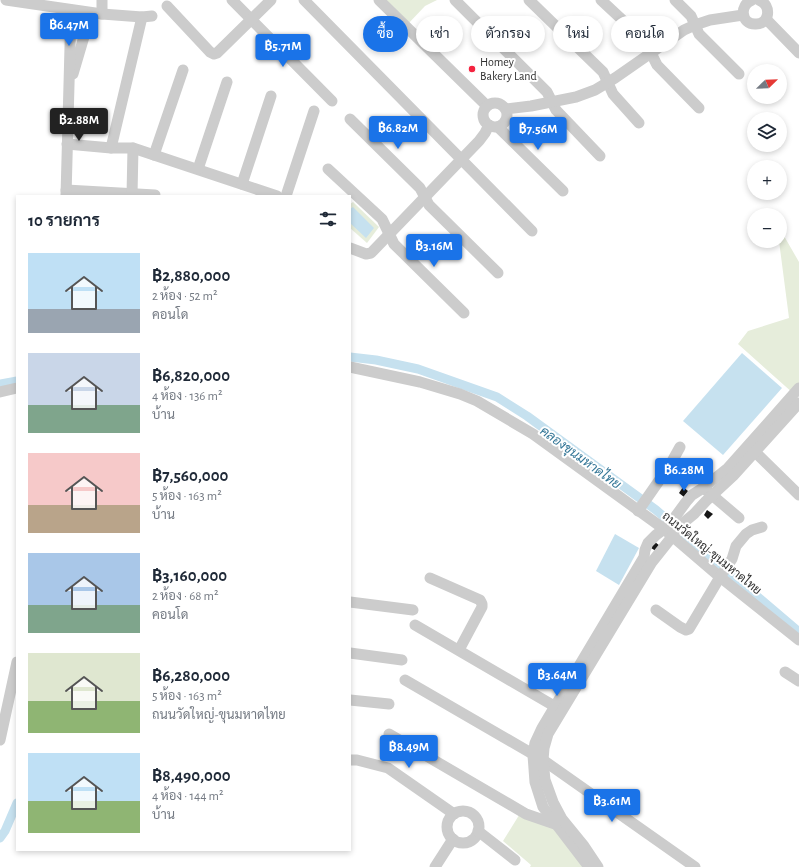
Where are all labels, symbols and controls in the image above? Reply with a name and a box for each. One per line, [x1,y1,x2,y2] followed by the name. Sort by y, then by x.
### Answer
[36,13,102,47] pin: ฿6.47M
[363,16,408,52] chip: ซื้อ
[416,16,463,52] chip: เช่า
[471,16,545,52] chip: ตัวกรอง
[553,16,603,52] chip: ใหม่
[611,16,679,52] chip: คอนโด
[49,19,89,32] text: ฿6.47M
[250,34,316,68] pin: ฿5.71M
[264,40,302,53] text: ฿5.71M
[480,56,537,83] place label: Homey Bakery Land
[467,64,477,74] marker: Homey Bakery Land
[747,64,787,104] north arrow
[747,64,787,248] map controls
[46,108,112,142] pin: ฿2.88M
[747,112,787,152] button: layers
[59,114,99,127] text: ฿2.88M
[365,116,431,150] pin: ฿6.82M
[505,117,571,151] pin: ฿7.56M
[378,122,418,135] text: ฿6.82M
[519,123,557,136] text: ฿7.56M
[747,160,787,200] button: +
[317,208,339,230] icon: filters
[747,208,787,248] button: −
[28,212,100,229] text: 10 รายการ
[401,234,467,268] pin: ฿3.16M
[415,240,453,253] text: ฿3.16M
[152,267,230,284] text: ฿2,880,000
[60,269,108,317] icon: home
[152,290,218,303] text: 2 ห้อง · 52 m²
[152,309,188,322] text: คอนโด
[152,367,230,384] text: ฿6,820,000
[60,369,108,417] icon: home
[152,390,223,403] text: 4 ห้อง · 136 m²
[152,409,175,422] text: บ้าน
[536,422,625,494] water label: คลองขุนมหาดไทย
[651,458,717,492] pin: ฿6.28M
[664,464,704,477] text: ฿6.28M
[152,467,228,484] text: ฿7,560,000
[60,469,108,517] icon: home
[152,490,222,503] text: 5 ห้อง · 163 m²
[658,508,765,599] street label: ถนนวัดใหญ่-ขุนมหาดไทย
[152,509,175,522] text: บ้าน
[152,567,227,584] text: ฿3,160,000
[60,569,108,617] icon: home
[152,590,218,603] text: 2 ห้อง · 68 m²
[152,609,188,622] text: คอนโด
[524,663,590,697] pin: ฿3.64M
[152,667,230,684] text: ฿6,280,000
[60,669,108,717] icon: home
[537,669,577,682] text: ฿3.64M
[152,690,222,703] text: 5 ห้อง · 163 m²
[152,709,286,722] text: ถนนวัดใหญ่-ขุนมหาดไทย
[376,735,442,769] pin: ฿8.49M
[389,741,429,754] text: ฿8.49M
[152,767,231,784] text: ฿8,490,000
[60,769,108,817] icon: home
[579,789,645,823] pin: ฿3.61M
[152,790,224,803] text: 4 ห้อง · 144 m²
[593,795,631,808] text: ฿3.61M
[152,809,175,822] text: บ้าน

